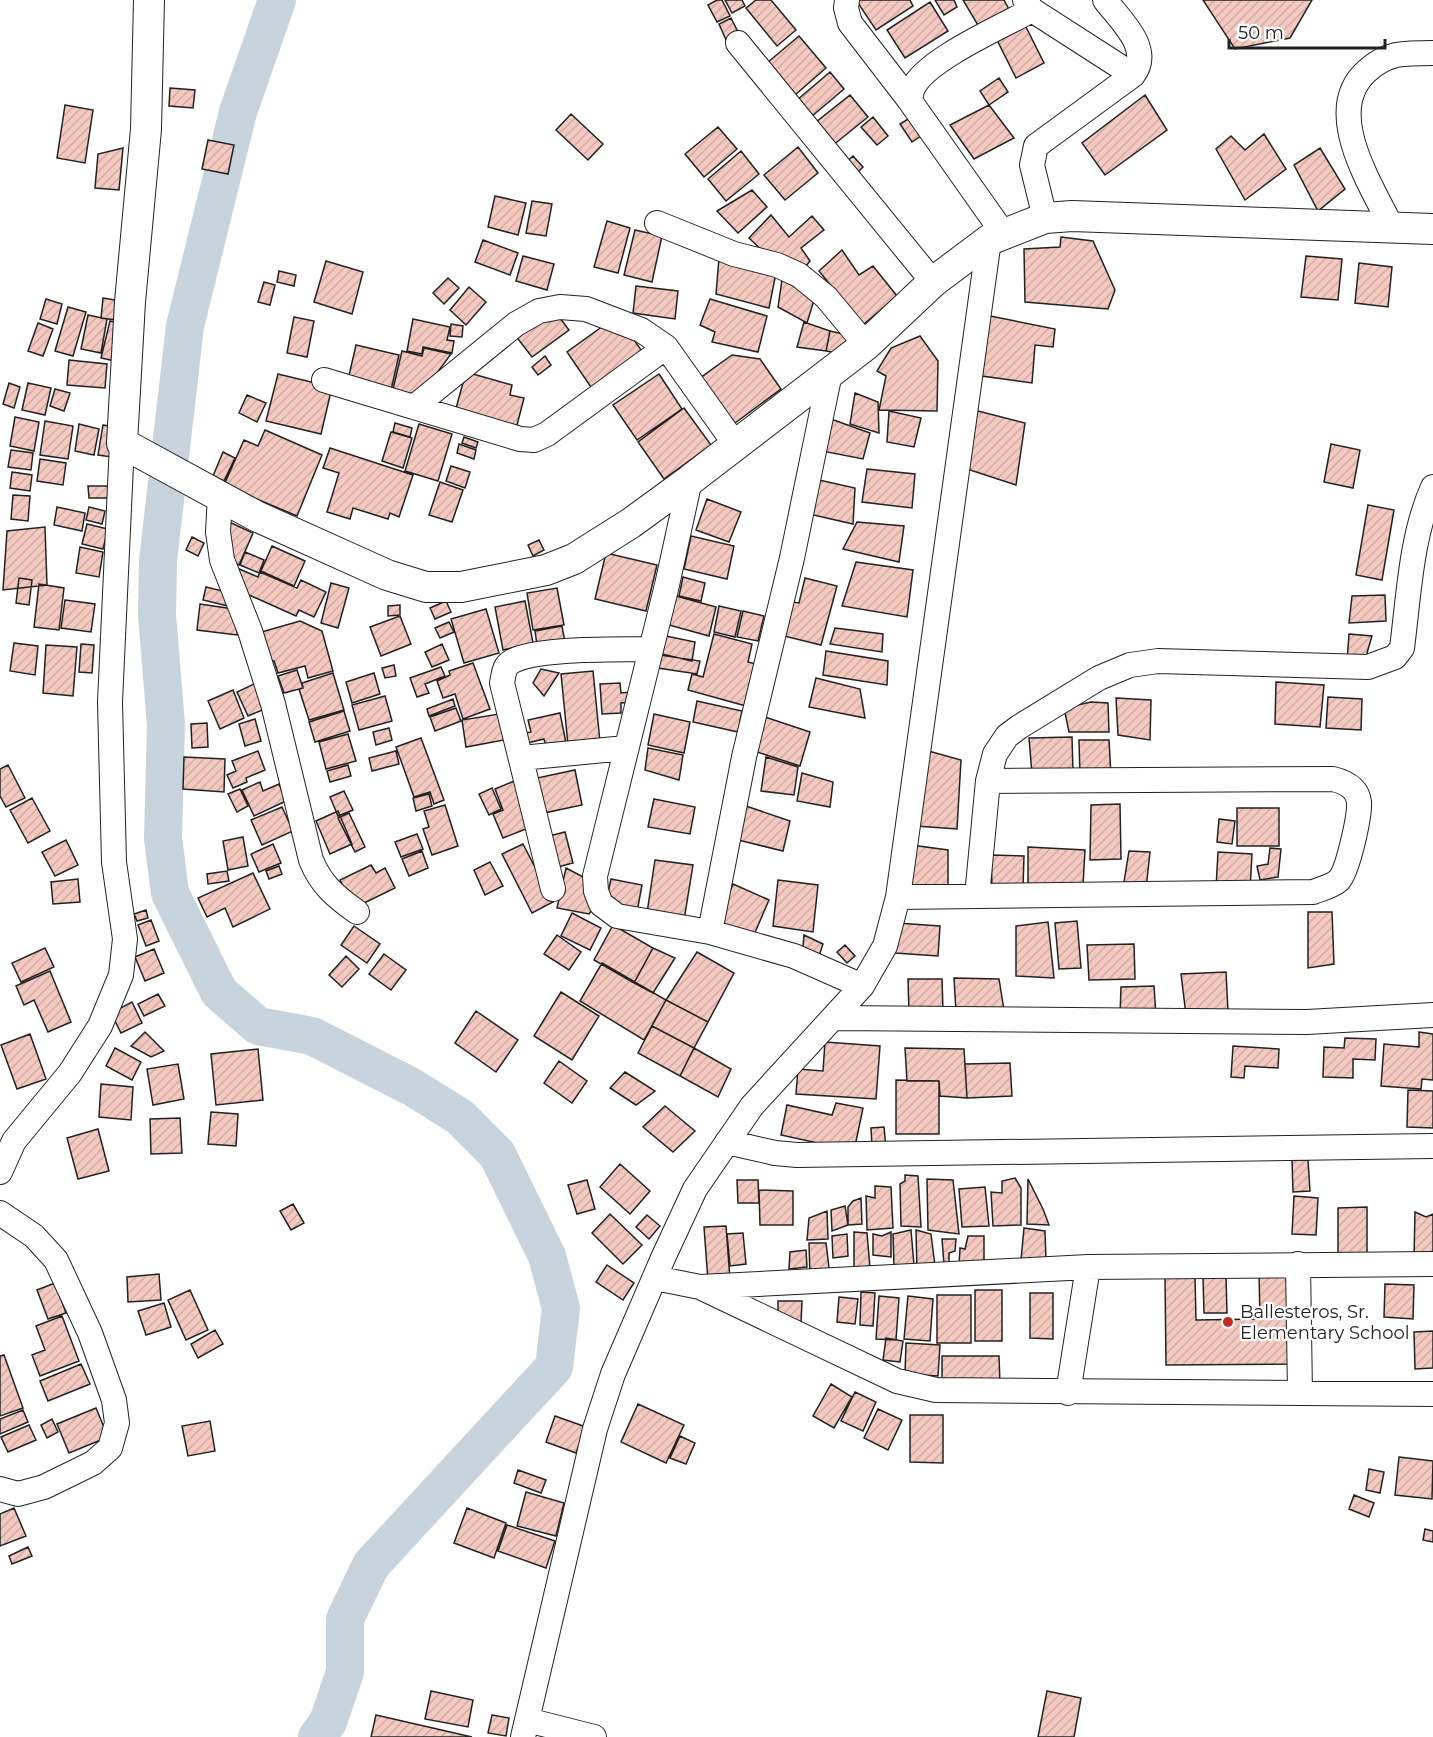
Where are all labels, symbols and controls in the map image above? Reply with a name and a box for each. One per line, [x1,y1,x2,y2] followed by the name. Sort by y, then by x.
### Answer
[1229,12,1385,50] scale bar
[1238,22,1284,44] text: 50 m
[1240,1301,1410,1344] place label: Ballesteros, Sr. Elementary School
[1221,1315,1235,1329] marker: Ballesteros, Sr. Elementary School

